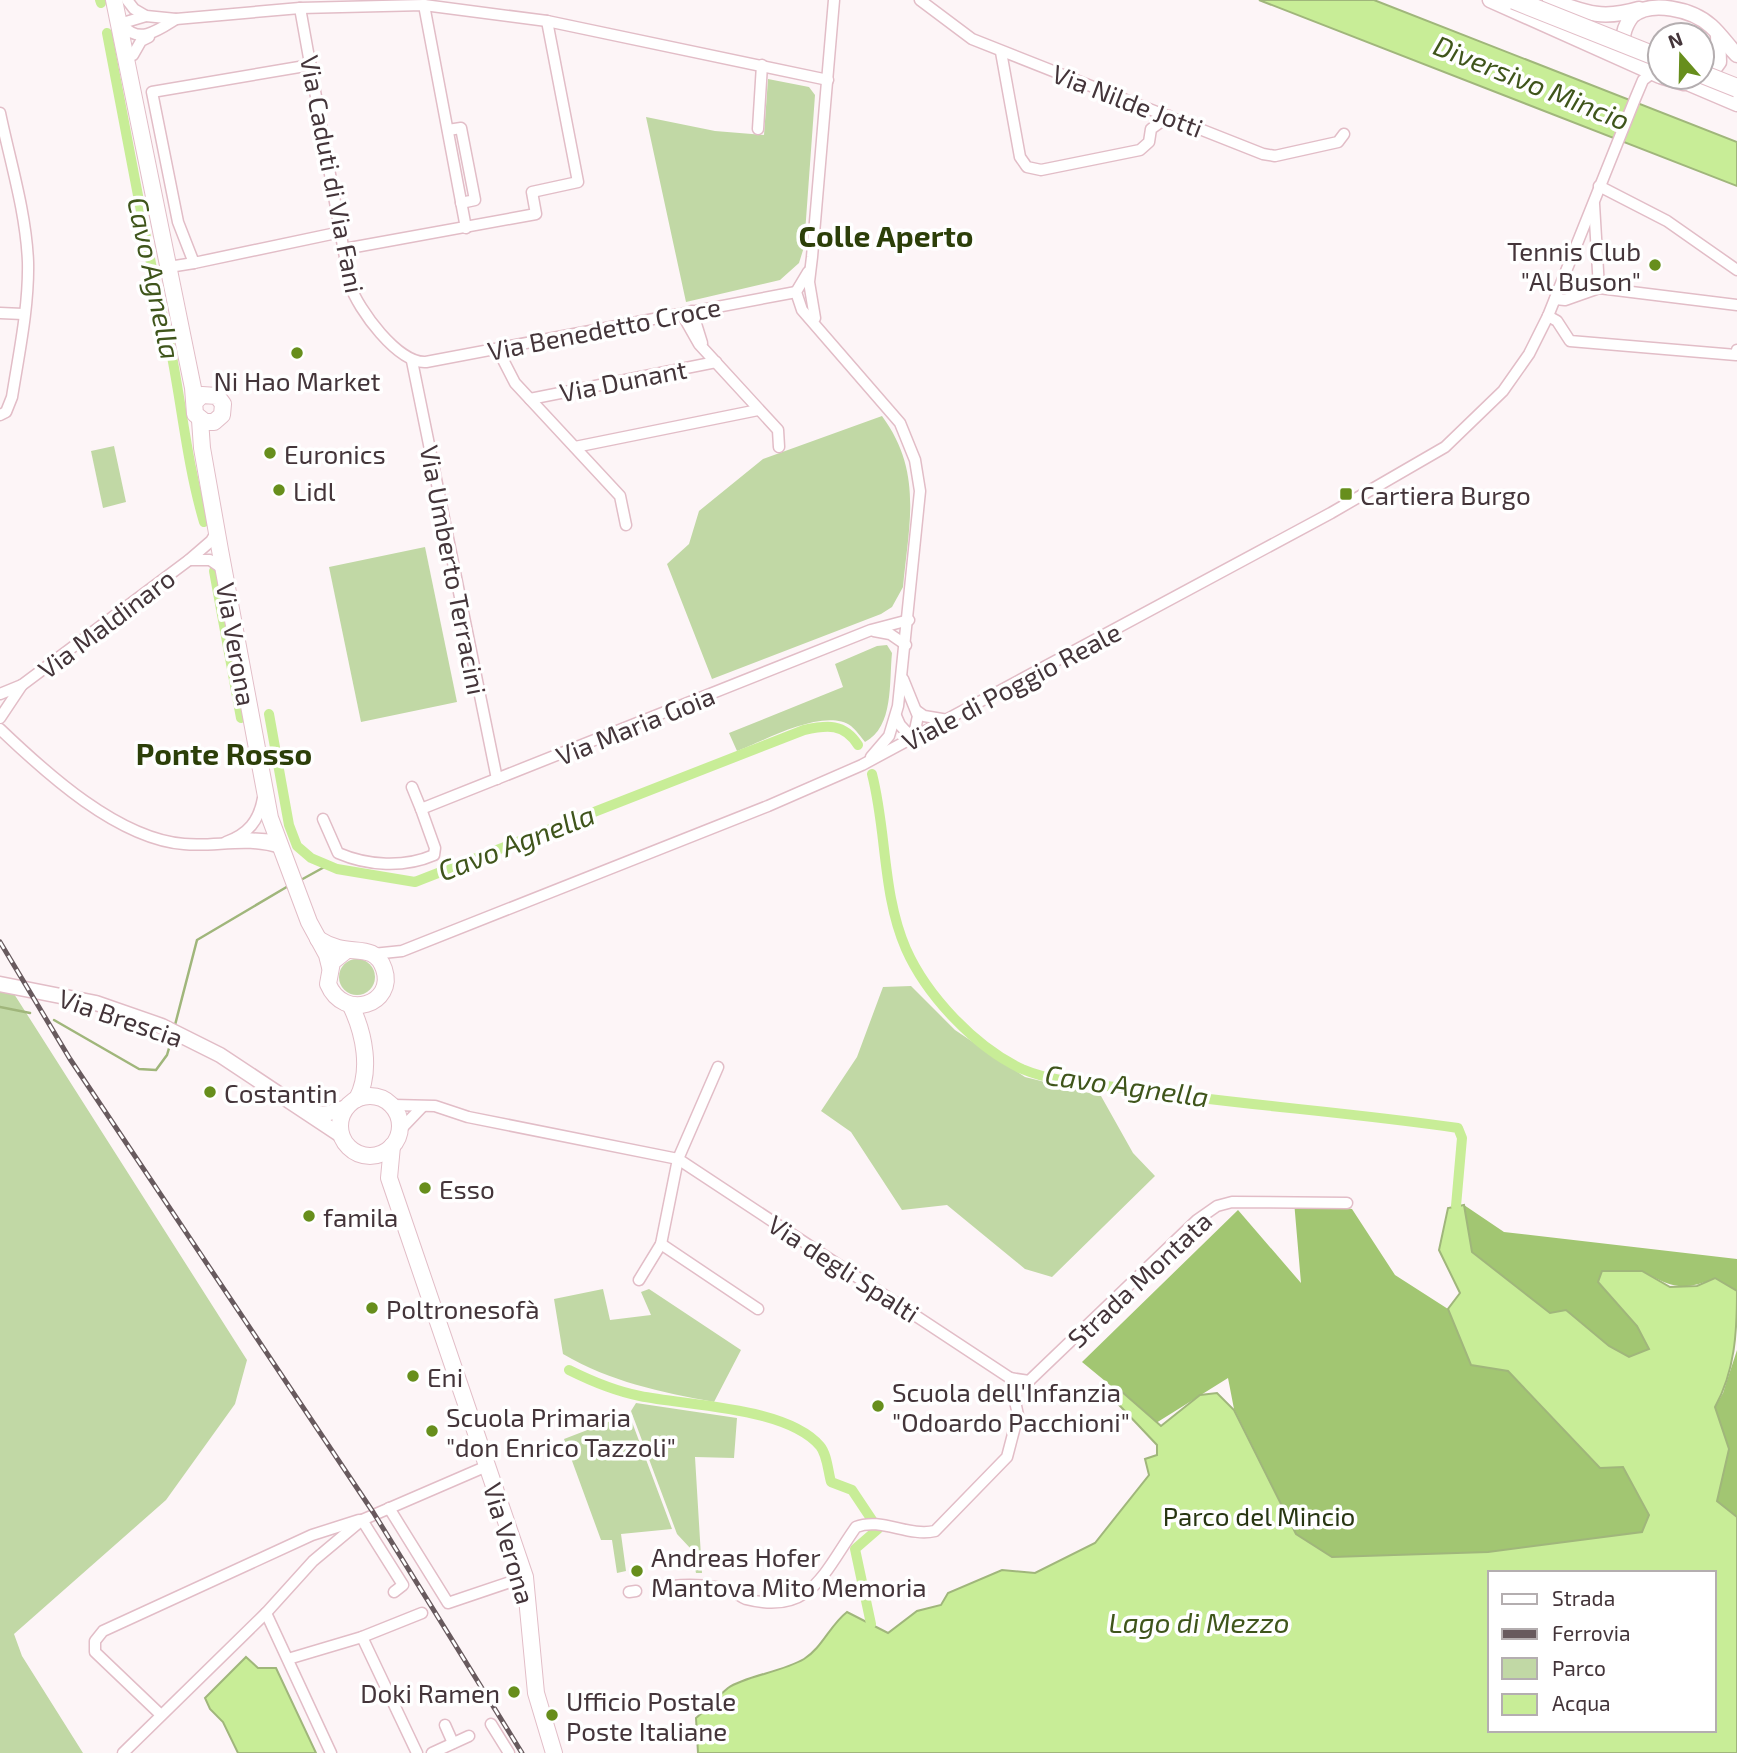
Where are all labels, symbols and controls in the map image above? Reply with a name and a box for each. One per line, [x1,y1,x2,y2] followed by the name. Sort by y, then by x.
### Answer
[1646,21,1716,91] north arrow
[1665,26,1685,53] text: N
[1429,27,1635,137] water label: Diversivo Mincio
[295,53,371,295] street label: Via Caduti di Via Fani
[1048,57,1208,143] street label: Via Nilde Jotti
[121,194,189,362] water label: Cavo Agnella
[798,217,974,253] district label: Colle Aperto
[1507,235,1641,296] place label: Tennis Club "Al Buson"
[1647,257,1663,273] marker: Tennis Club "Al Buson"
[485,290,723,366] street label: Via Benedetto Croce
[289,345,305,361] marker: Ni Hao Market
[557,352,689,408] street label: Via Dunant
[214,365,381,396] place label: Ni Hao Market
[284,438,386,469] place label: Euronics
[415,443,493,697] street label: Via Umberto Terracini
[262,445,278,461] marker: Euronics
[293,475,336,506] place label: Lidl
[1360,479,1531,510] place label: Cartiera Burgo
[271,482,287,498] marker: Lidl
[1338,486,1354,502] marker: Cartiera Burgo
[32,562,180,684] street label: Via Maldinaro
[211,580,263,708] street label: Via Verona
[896,615,1126,757] street label: Viale di Poggio Reale
[551,679,719,771] street label: Via Maria Goia
[136,735,312,771] district label: Ponte Rosso
[433,797,599,887] water label: Cavo Agnella
[55,981,187,1053] street label: Via Brescia
[1043,1057,1211,1113] water label: Cavo Agnella
[224,1077,338,1108] place label: Costantin
[202,1084,218,1100] marker: Costantin
[439,1173,495,1204] place label: Esso
[417,1180,433,1196] marker: Esso
[323,1201,398,1232] place label: famila
[1061,1205,1217,1353] street label: Strada Montata
[301,1208,317,1224] marker: famila
[763,1208,925,1328] street label: Via degli Spalti
[386,1293,539,1324] place label: Poltronesofà
[364,1300,380,1316] marker: Poltronesofà
[427,1361,463,1392] place label: Eni
[405,1368,421,1384] marker: Eni
[892,1376,1130,1437] place label: Scuola dell'Infanzia "Odoardo Pacchioni"
[870,1398,886,1414] marker: Scuola dell'Infanzia "Odoardo Pacchioni"
[446,1401,676,1462] place label: Scuola Primaria "don Enrico Tazzoli"
[424,1423,440,1439] marker: Scuola Primaria "don Enrico Tazzoli"
[478,1479,542,1607] street label: Via Verona
[1163,1500,1355,1531] park label: Parco del Mincio
[651,1541,927,1602] place label: Andreas Hofer Mantova Mito Memoria
[629,1563,645,1579] marker: Andreas Hofer Mantova Mito Memoria
[1488,1571,1716,1732] legend
[1552,1585,1615,1610] text: Strada
[1108,1605,1290,1639] water label: Lago di Mezzo
[1552,1620,1631,1645] text: Ferrovia
[1552,1655,1606,1680] text: Parco
[360,1677,500,1708] place label: Doki Ramen
[506,1684,522,1700] marker: Doki Ramen
[566,1685,736,1746] place label: Ufficio Postale Poste Italiane
[1552,1690,1611,1715] text: Acqua
[544,1707,560,1723] marker: Ufficio Postale Poste Italiane

